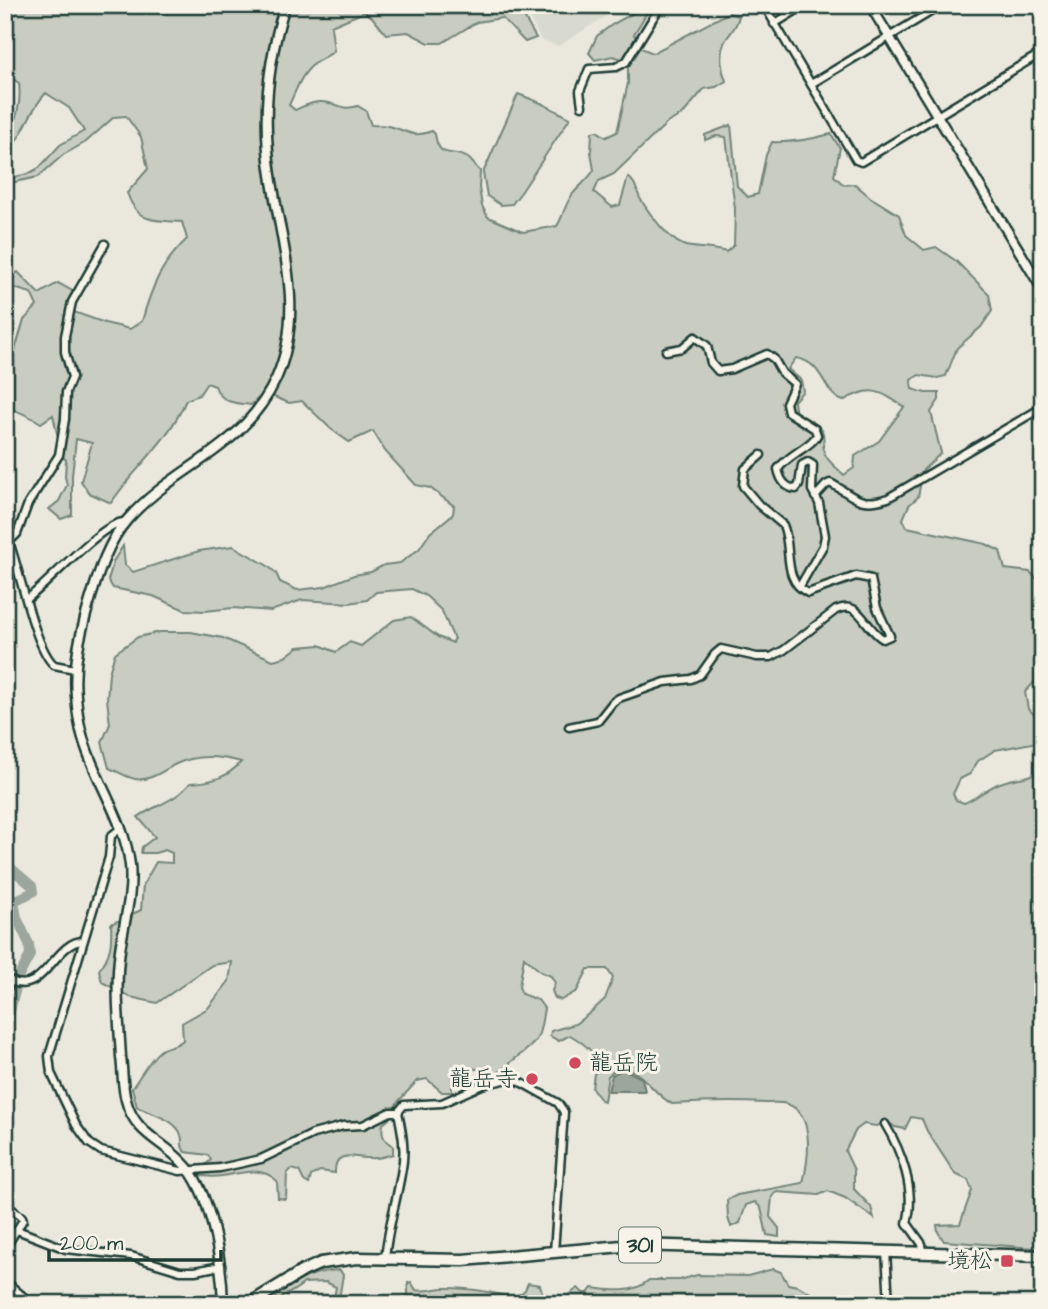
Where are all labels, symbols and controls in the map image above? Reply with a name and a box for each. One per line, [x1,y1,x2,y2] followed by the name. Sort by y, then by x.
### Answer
[589,1047,658,1079] place label: 龍岳院
[567,1055,583,1071] marker: 龍岳院
[449,1063,518,1095] place label: 龍岳寺
[524,1071,540,1087] marker: 龍岳寺
[49,1218,220,1262] scale bar
[619,1228,661,1262] road number: 301
[60,1229,124,1258] text: 200 m
[947,1245,993,1277] place label: 境松
[999,1253,1015,1269] marker: 境松

